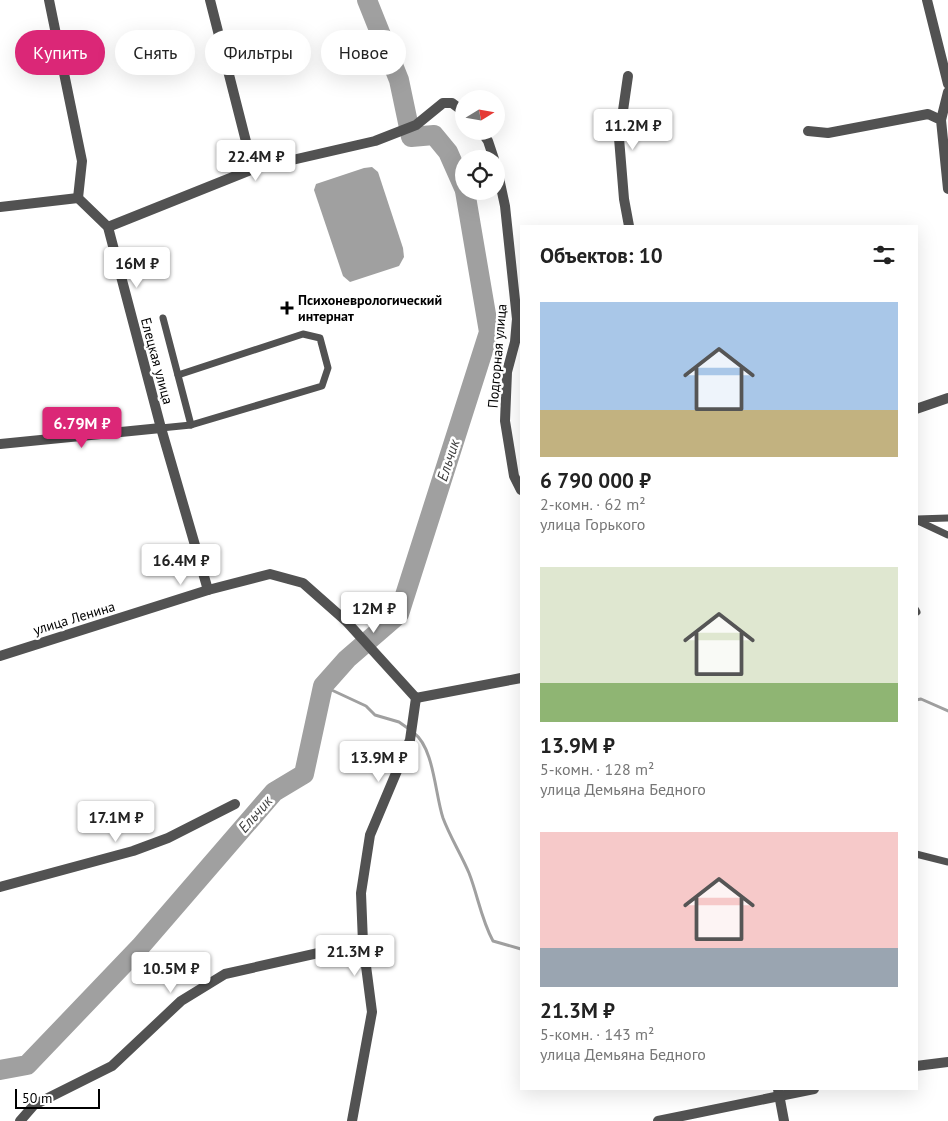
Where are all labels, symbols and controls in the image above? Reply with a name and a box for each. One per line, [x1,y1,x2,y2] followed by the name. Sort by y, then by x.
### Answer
[15,30,105,75] chip: Купить
[115,30,195,75] chip: Снять
[205,30,311,75] chip: Фильтры
[321,30,406,75] chip: Новое
[455,90,505,140] north arrow
[455,90,505,200] map controls
[587,108,679,151] pin: 11.2M ₽
[604,115,662,135] text: 11.2M ₽
[210,140,302,182] pin: 22.4M ₽
[227,146,285,166] text: 22.4M ₽
[455,150,505,200] button: locate
[870,241,898,269] icon: filters
[540,242,663,269] text: Объектов: 10
[102,246,172,289] pin: 16M ₽
[115,253,159,273] text: 16M ₽
[298,291,442,325] place label: Психоневрологический интернат
[280,301,294,315] marker: Психоневрологический интернат
[483,303,511,409] street label: Подгорная улица
[137,316,177,406] street label: Елецкая улица
[674,334,764,424] icon: home
[36,406,128,449] pin: 6.79M ₽
[53,413,111,433] text: 6.79M ₽
[432,436,464,483] water label: Ельчик
[540,467,651,494] text: 6 790 000 ₽
[540,494,646,514] text: 2-комн. · 62 m²
[540,514,645,534] text: улица Горького
[135,544,227,586] pin: 16.4M ₽
[152,550,210,570] text: 16.4M ₽
[339,592,409,634] pin: 12M ₽
[31,597,117,639] street label: улица Ленина
[352,598,396,618] text: 12M ₽
[674,599,764,689] icon: home
[540,732,615,759] text: 13.9M ₽
[333,740,425,783] pin: 13.9M ₽
[350,747,408,767] text: 13.9M ₽
[540,759,654,779] text: 5-комн. · 128 m²
[540,779,706,799] text: улица Демьяна Бедного
[234,791,277,836] water label: Ельчик
[70,800,162,843] pin: 17.1M ₽
[88,807,144,827] text: 17.1M ₽
[674,864,764,954] icon: home
[309,934,401,977] pin: 21.3M ₽
[326,941,384,961] text: 21.3M ₽
[125,952,217,994] pin: 10.5M ₽
[142,958,200,978] text: 10.5M ₽
[540,997,615,1024] text: 21.3M ₽
[540,1024,654,1044] text: 5-комн. · 143 m²
[540,1044,706,1064] text: улица Демьяна Бедного
[15,1086,100,1109] scale bar
[22,1089,52,1107] text: 50 m

